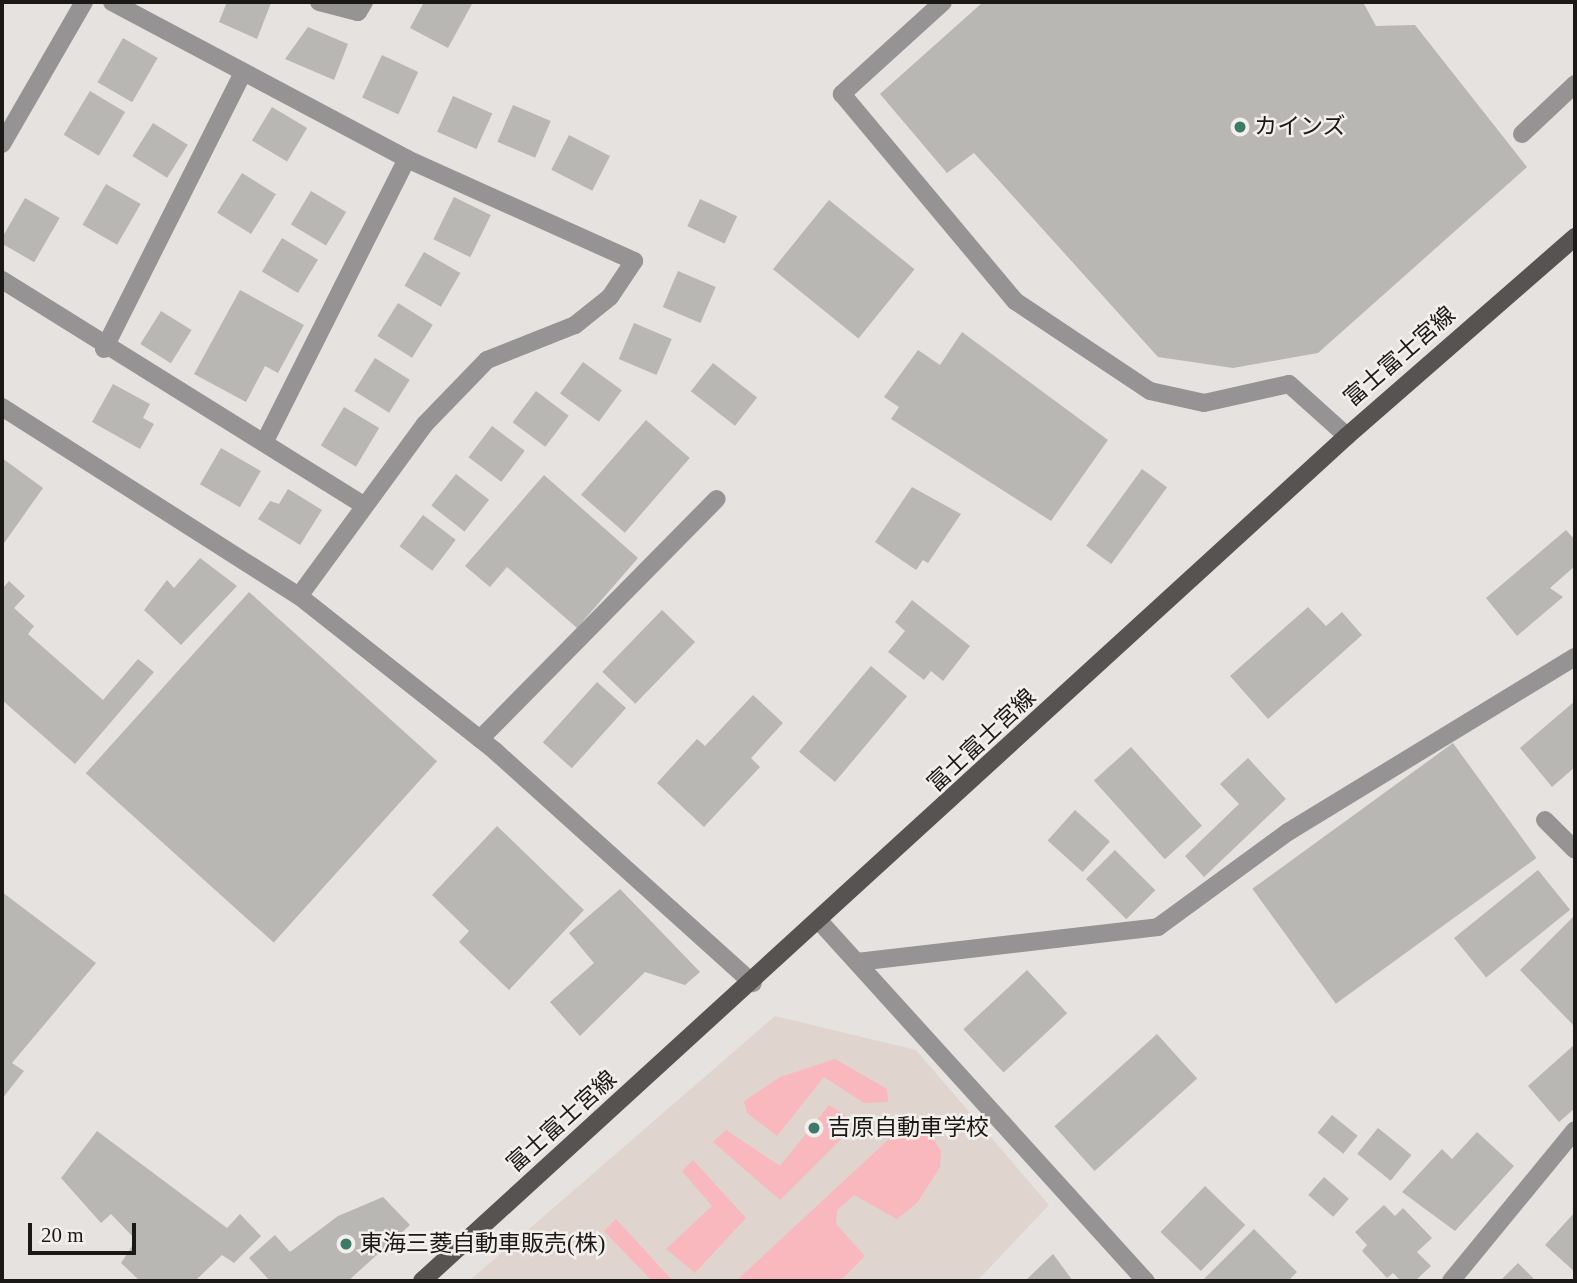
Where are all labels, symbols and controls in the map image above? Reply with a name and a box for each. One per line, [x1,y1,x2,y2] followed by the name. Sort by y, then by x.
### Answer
[1254,113,1346,141] place label: カインズ
[1232,119,1248,135] marker: カインズ
[1339,301,1461,413] street label: 富士富士宮線
[922,684,1042,798] street label: 富士富士宮線
[501,1066,623,1178] street label: 富士富士宮線
[828,1114,989,1142] place label: 吉原自動車学校
[806,1120,822,1136] marker: 吉原自動車学校
[32,1210,140,1254] scale bar
[41,1223,84,1247] text: 20 m
[360,1230,605,1258] place label: 東海三菱自動車販売(株)
[338,1236,354,1252] marker: 東海三菱自動車販売(株)

